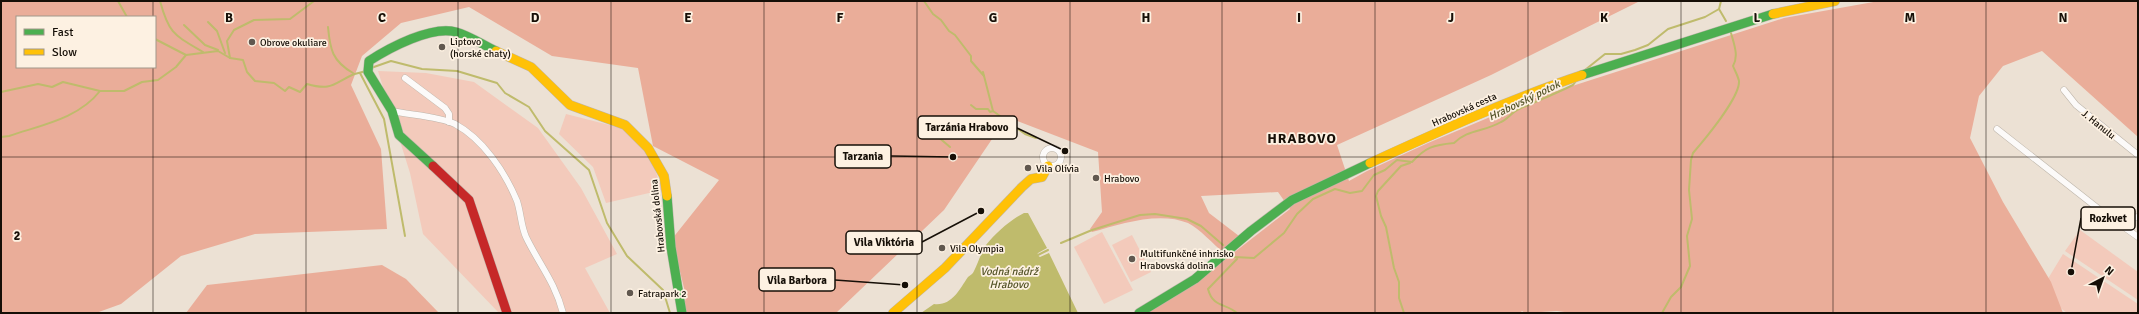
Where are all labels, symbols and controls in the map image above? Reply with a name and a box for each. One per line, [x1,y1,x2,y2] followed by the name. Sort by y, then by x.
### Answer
[225,10,233,26] text: B
[378,10,386,26] text: C
[531,10,540,26] text: D
[684,10,692,26] text: E
[837,10,844,26] text: F
[989,10,997,26] text: G
[1142,10,1150,26] text: H
[1297,10,1301,26] text: I
[1448,10,1454,26] text: J
[1600,10,1608,26] text: K
[1754,10,1761,26] text: L
[1905,10,1916,26] text: M
[2058,10,2068,26] text: N
[16,16,156,68] legend
[52,25,73,40] text: Fast
[450,36,511,60] place label: Liptovo (horské chaty)
[247,37,257,47] marker: Obrove okuliare
[260,37,327,49] place label: Obrove okuliare
[437,42,447,52] marker: Liptovo (horské chaty)
[52,45,77,60] text: Slow
[1486,77,1563,123] water label: Hrabovský potok
[1430,90,1499,130] street label: Hrabovská cesta
[2079,107,2118,142] street label: J. Hanulu
[918,116,1017,139] callout: Tarzánia Hrabovo
[926,121,1009,134] text: Tarzánia Hrabovo
[1267,130,1337,147] district label: HRABOVO
[835,145,891,168] callout: Tarzania
[843,150,884,163] text: Tarzania
[1023,163,1033,173] marker: Vila Olívia
[1036,163,1079,175] place label: Vila Olívia
[1091,173,1101,183] marker: Hrabovo
[1104,173,1139,185] place label: Hrabovo
[648,179,668,253] street label: Hrabovská dolina
[2081,207,2135,230] callout: Rozkvet
[2089,212,2127,225] text: Rozkvet
[13,228,21,244] text: 2
[846,231,922,254] callout: Vila Viktória
[854,236,915,249] text: Vila Viktória
[937,243,947,253] marker: Vila Olympia
[950,243,1004,255] place label: Vila Olympia
[1140,248,1234,272] place label: Multifunkčné inhrisko Hrabovská dolina
[1127,254,1137,264] marker: Multifunkčné inhrisko Hrabovská dolina
[2083,258,2123,298] north arrow
[2102,263,2116,278] text: N
[980,265,1039,291] water label: Vodná nádrž Hrabovo
[759,268,835,291] callout: Vila Barbora
[767,274,827,287] text: Vila Barbora
[625,288,635,298] marker: Fatrapark 2
[638,288,687,300] place label: Fatrapark 2

